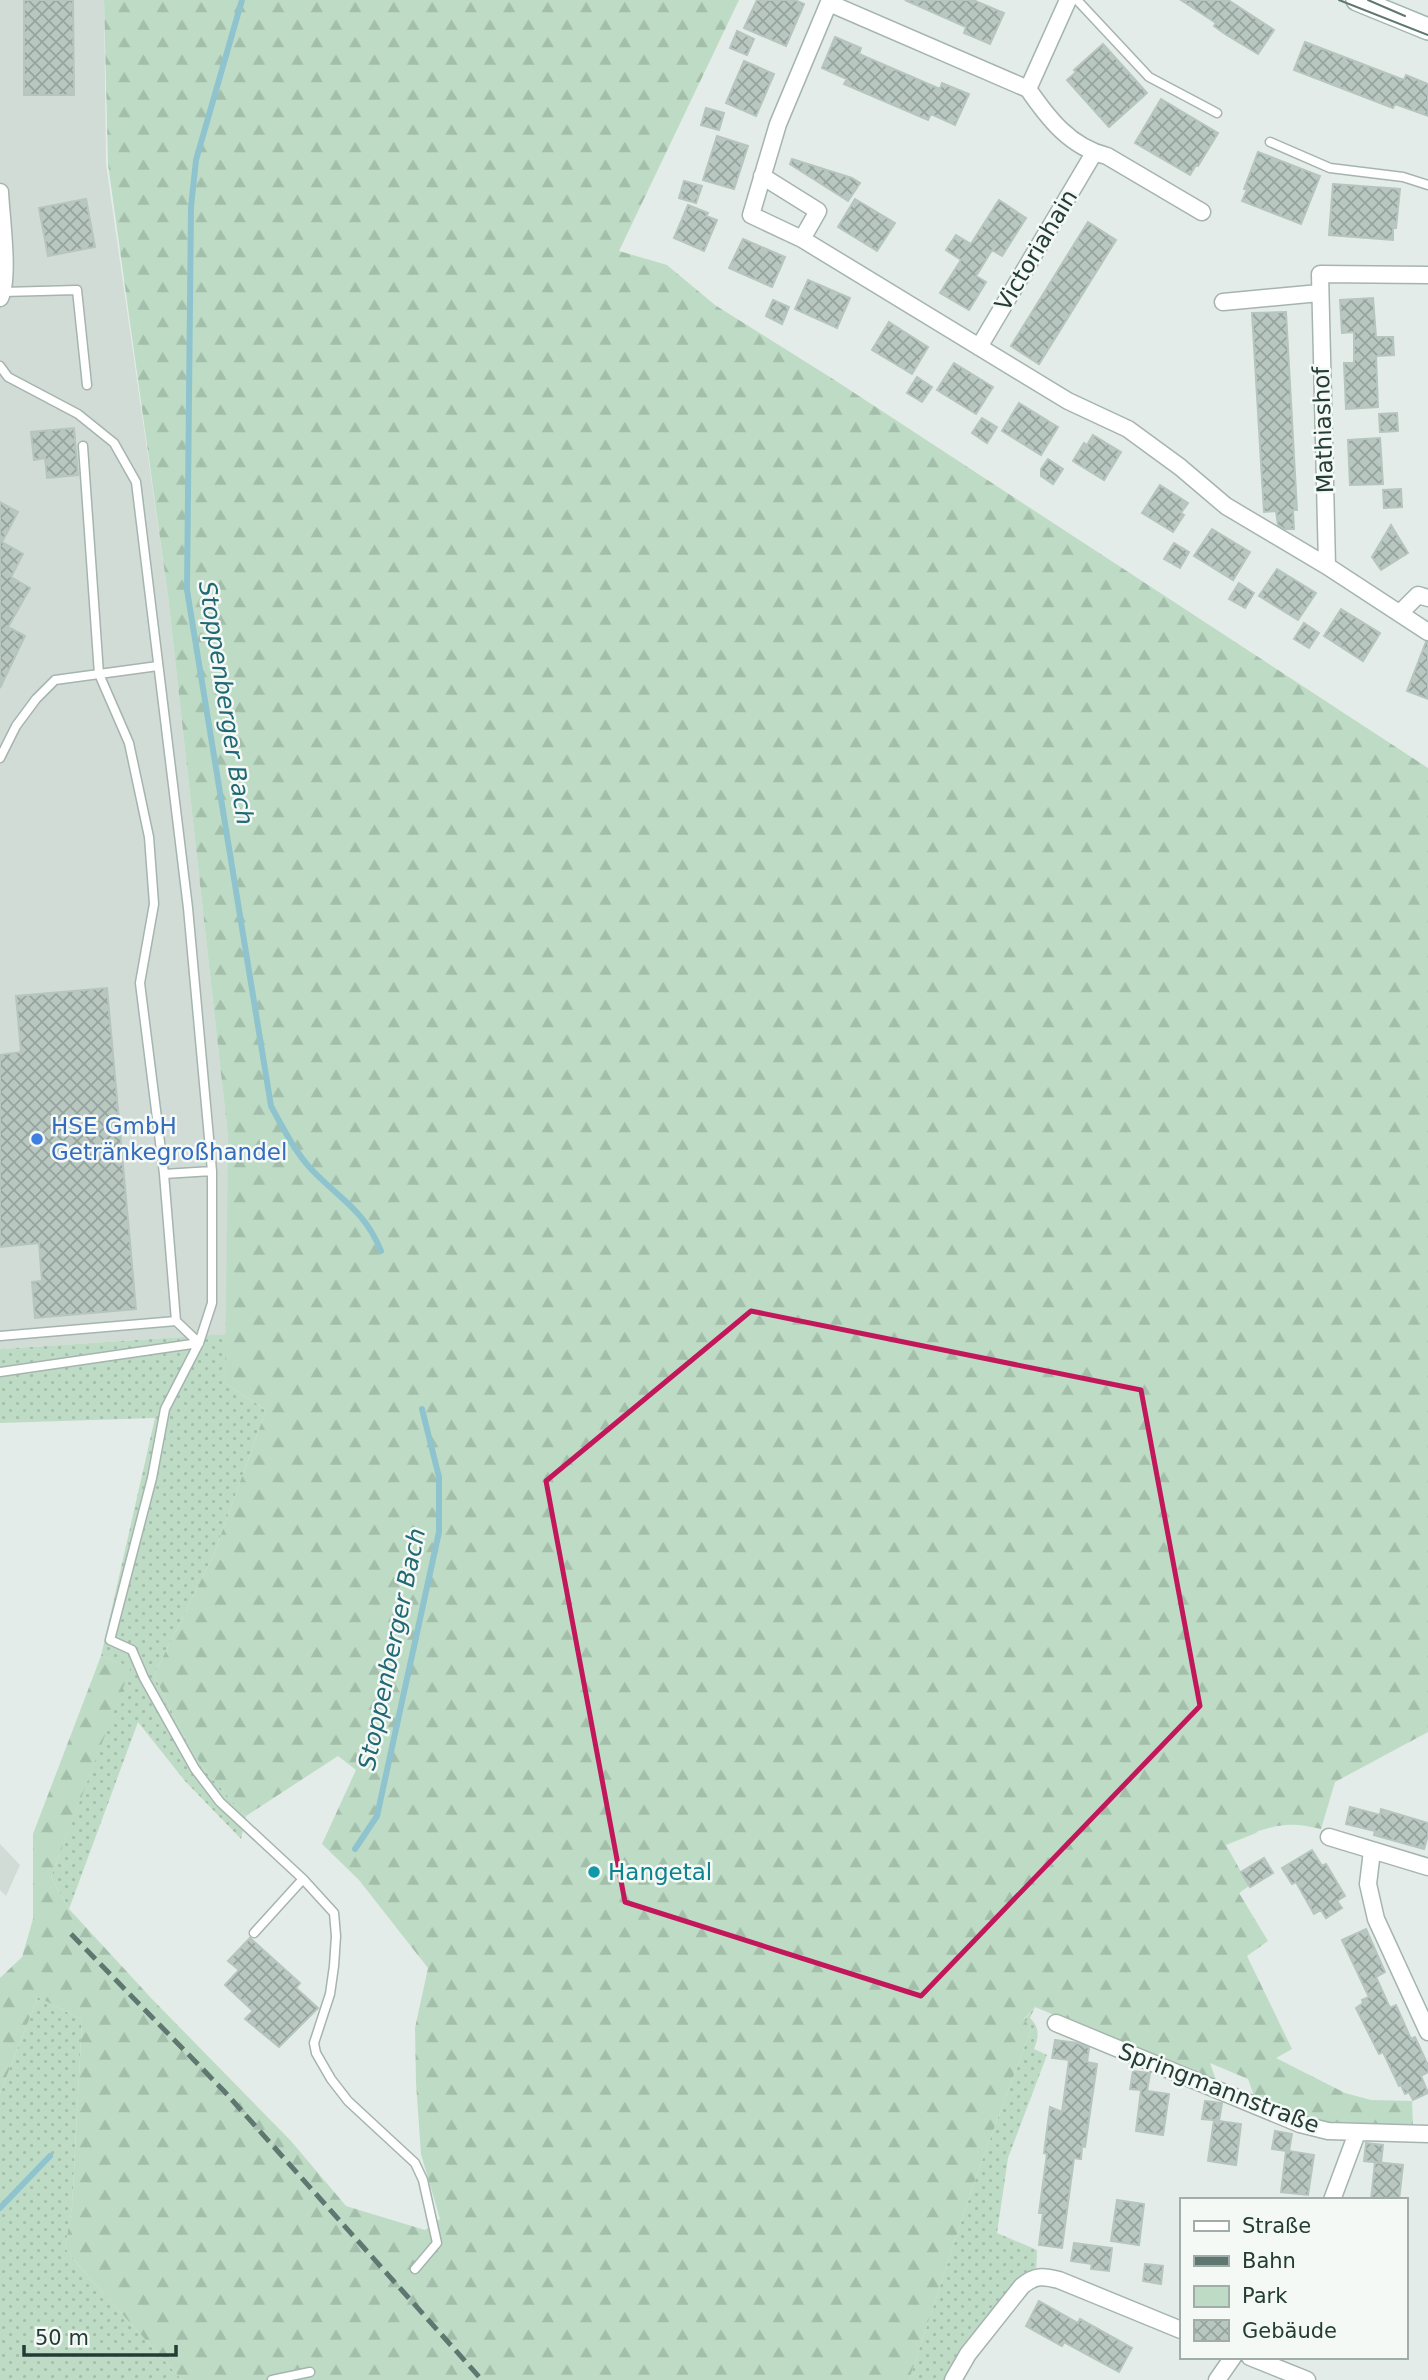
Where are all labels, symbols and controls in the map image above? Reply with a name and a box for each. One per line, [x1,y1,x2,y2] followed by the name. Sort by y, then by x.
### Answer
[990,185,1082,315] street label: Victoriahain
[1308,365,1338,494] street label: Mathiashof
[193,579,259,827] water label: Stoppenberger Bach
[51,1113,287,1165] place label: HSE GmbH Getränkegroßhandel
[29,1131,45,1147] marker: HSE GmbH Getränkegroßhandel
[353,1525,431,1773] water label: Stoppenberger Bach
[608,1859,712,1885] place label: Hangetal
[586,1864,602,1880] marker: Hangetal
[1115,2038,1323,2138] street label: Springmannstraße
[1180,2198,1407,2359] legend
[1242,2214,1311,2238] text: Straße
[1242,2249,1296,2273] text: Bahn
[1242,2284,1288,2308] text: Park
[24,2314,177,2358] scale bar
[1242,2319,1337,2343] text: Gebäude
[35,2326,89,2350] text: 50 m

